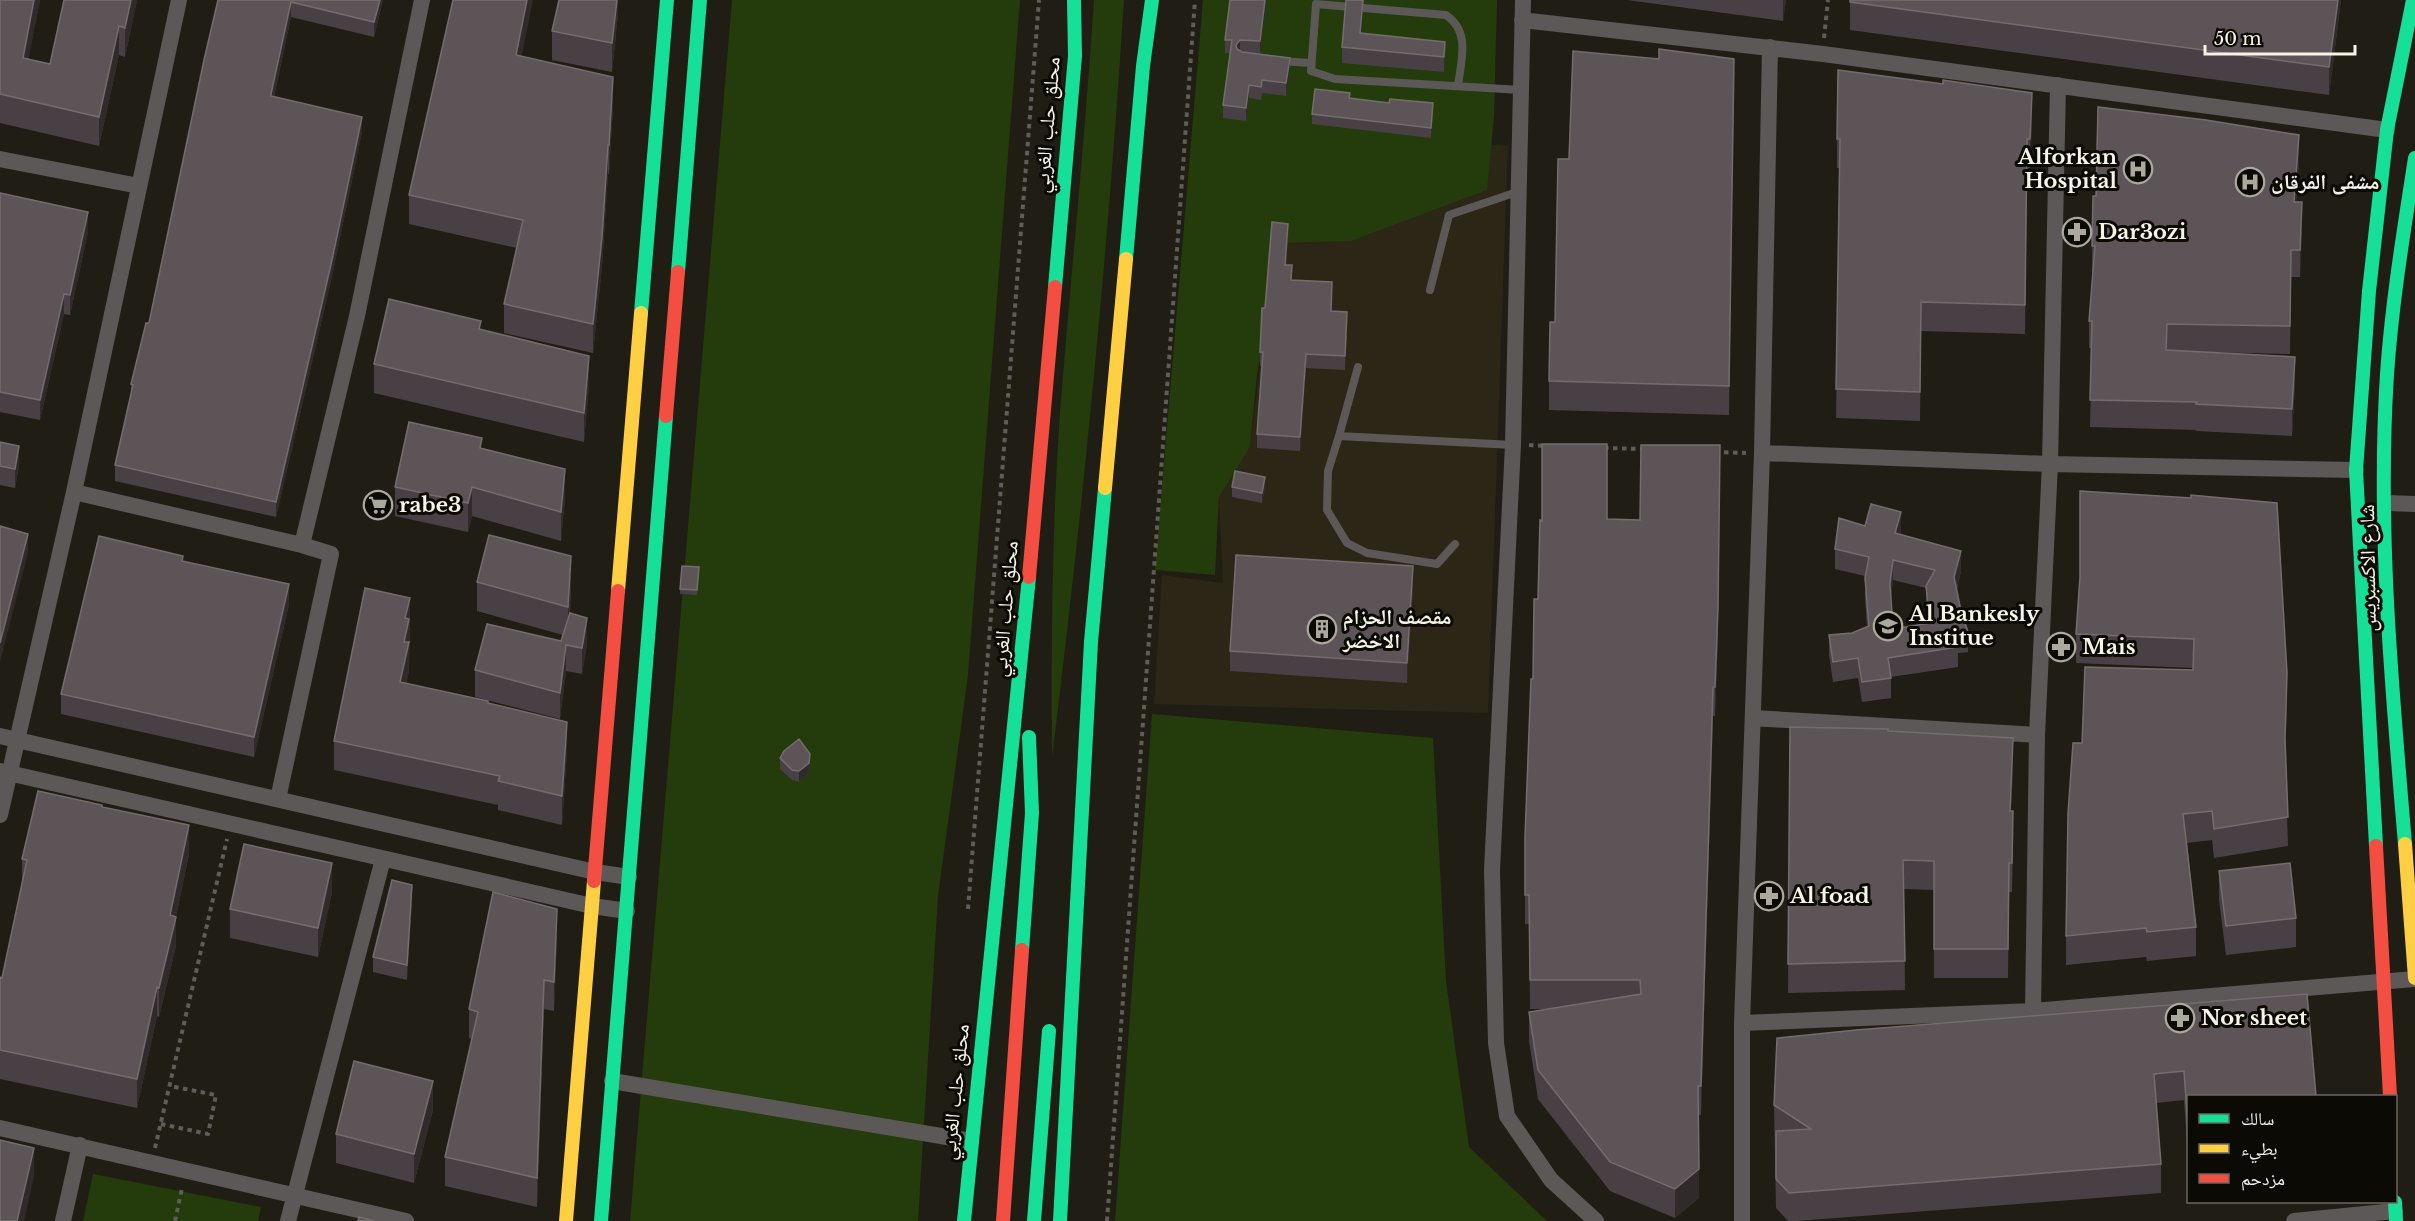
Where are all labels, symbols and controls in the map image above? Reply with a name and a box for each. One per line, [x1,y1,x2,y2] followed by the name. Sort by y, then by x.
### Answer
[2205,18,2355,56] scale bar
[2214,28,2262,50] text: 50 m
[1028,56,1069,195] street label: محلق حلب الغربي
[2017,144,2118,194] place label: Alforkan Hospital
[2122,153,2154,185] hospital icon: Alforkan Hospital
[2234,166,2266,198] hospital icon: مشفى الفرقان
[2271,169,2379,195] place label: مشفى الفرقان
[2061,216,2093,248] pharmacy icon: Dar3ozi
[2098,219,2187,245] place label: Dar3ozi
[362,489,394,521] supermarket icon: rabe3
[399,492,461,518] place label: rabe3
[2354,504,2382,632] street label: شارع الاكسبريس
[986,540,1027,679] street label: محلق حلب الغربي
[1908,601,2040,651] place label: Al Bankesly Institue
[1342,604,1452,654] place label: مقصف الحزام الاخضر
[1872,610,1904,642] school or university icon: Al Bankesly Institue
[1306,613,1338,645] building icon: مقصف الحزام الاخضر
[2045,631,2077,663] pharmacy icon: Mais
[2082,634,2136,660] place label: Mais
[1753,880,1785,912] pharmacy icon: Al foad
[1789,883,1870,909] place label: Al foad
[2164,1002,2196,1034] pharmacy icon: Nor sheet
[2201,1005,2307,1031] place label: Nor sheet
[935,1023,978,1162] street label: محلق حلب الغربي
[2187,1095,2397,1203] legend
[2241,1108,2274,1130] text: سالك
[2241,1138,2278,1164] text: بطيء
[2241,1168,2285,1191] text: مزدحم

